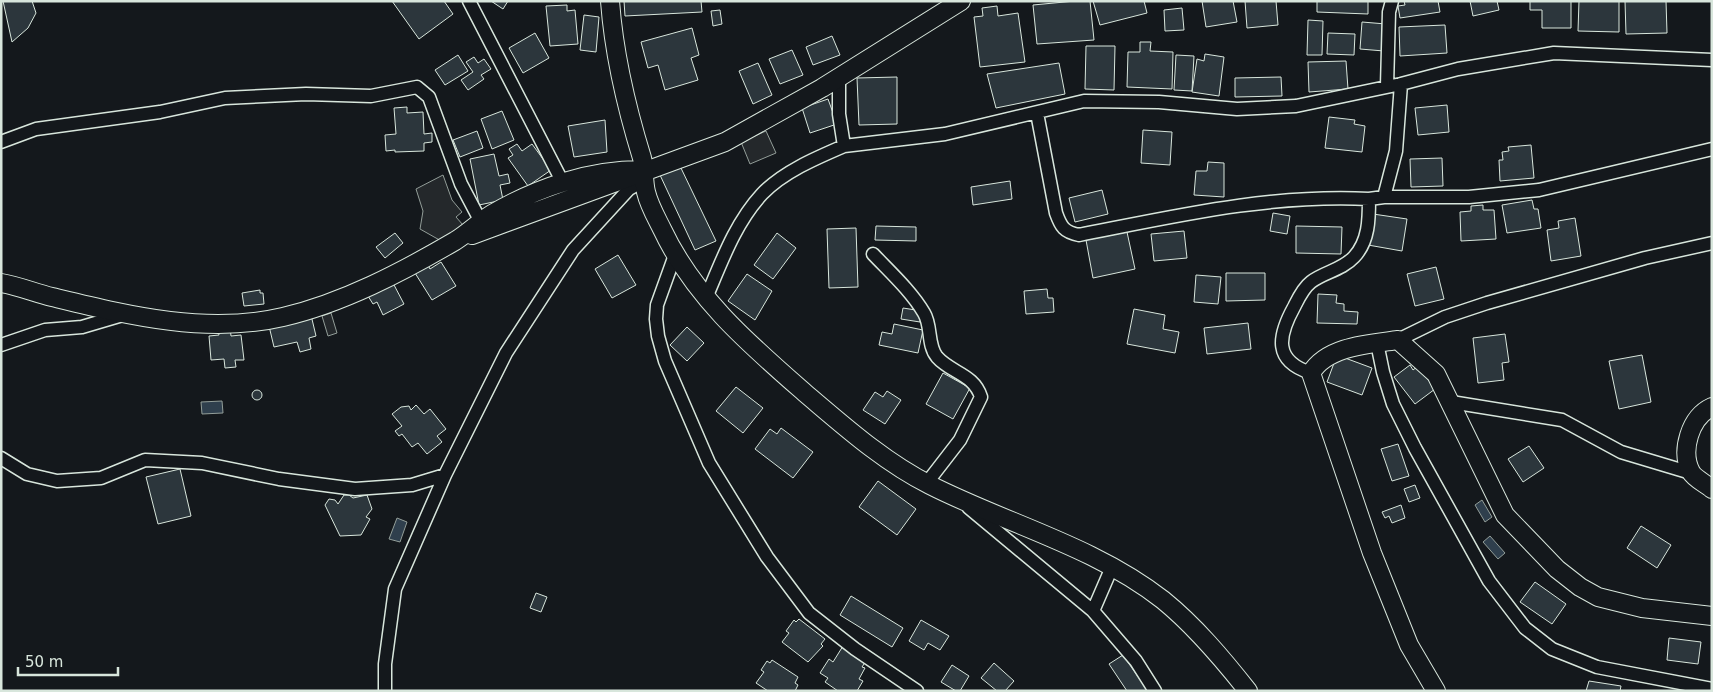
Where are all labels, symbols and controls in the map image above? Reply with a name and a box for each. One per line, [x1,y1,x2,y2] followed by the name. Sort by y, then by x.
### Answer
[18,644,118,676] scale bar
[25,653,63,671] text: 50 m

